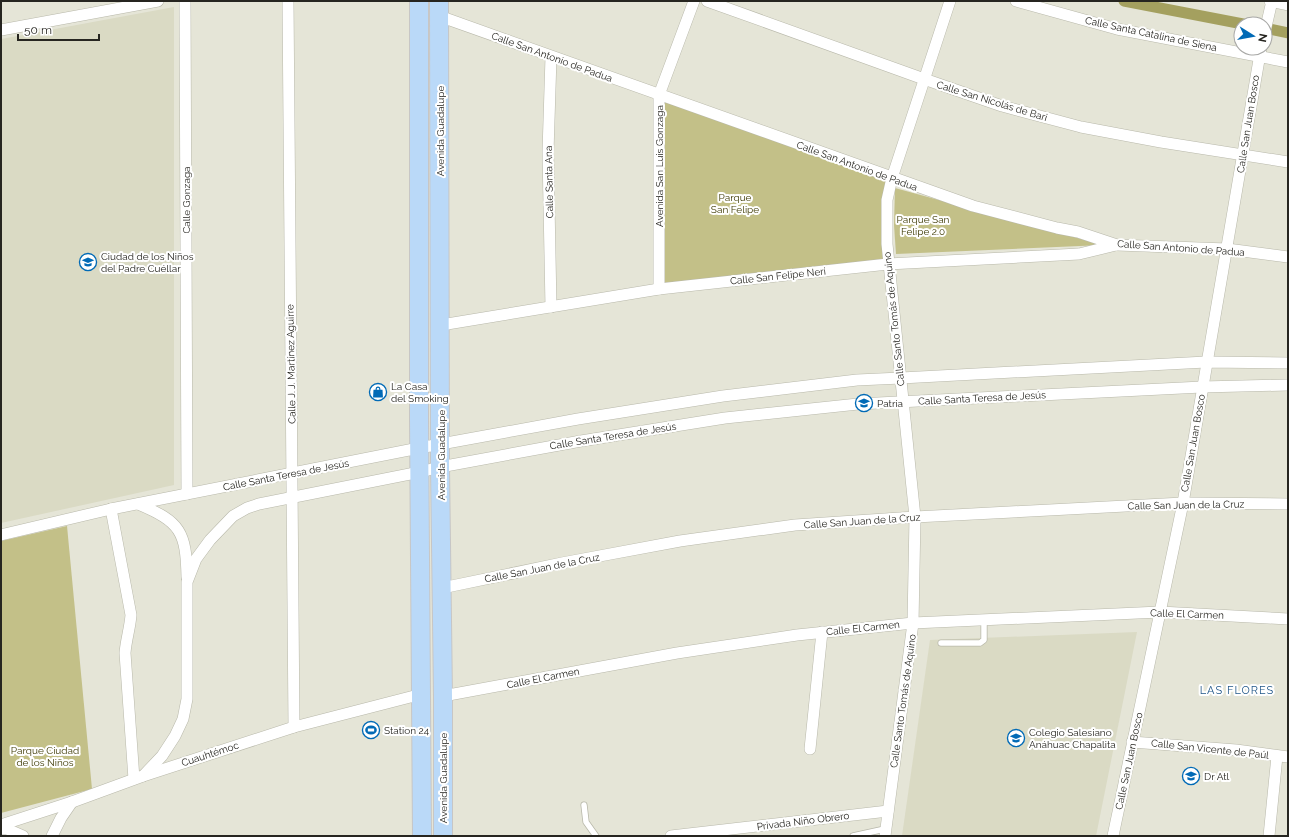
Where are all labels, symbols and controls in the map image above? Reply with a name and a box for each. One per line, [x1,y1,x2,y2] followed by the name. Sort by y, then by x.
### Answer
[1084,15,1218,53] street label: Calle Santa Catalina de Siena
[18,16,99,42] scale bar
[1233,16,1273,56] north arrow
[24,23,52,37] text: 50 m
[490,30,614,84] street label: Calle San Antonio de Padua
[1255,32,1270,43] text: N
[1235,74,1261,174] street label: Calle San Juan Bosco
[935,79,1049,123] street label: Calle San Nicolás de Bari
[435,86,446,176] street label: Avenida Guadalupe
[654,105,665,227] street label: Avenida San Luis Gonzaga
[795,139,919,193] street label: Calle San Antonio de Padua
[543,146,555,218] street label: Calle Santa Ana
[181,166,192,234] street label: Calle Gonzaga
[711,192,759,215] park label: Parque San Felipe
[897,214,950,237] park label: Parque San Felipe 2.0
[1117,238,1245,258] street label: Calle San Antonio de Padua
[101,251,194,274] place label: Ciudad de los Niños del Padre Cuéllar
[881,251,907,387] street label: Calle Santo Tomás de Aquino
[78,252,98,272] school or university icon: Ciudad de los Niños del Padre Cuéllar
[730,266,826,286] street label: Calle San Felipe Neri
[284,304,298,424] street label: Calle J. J. Martínez Aguirre
[391,381,449,404] place label: La Casa del Smoking
[368,382,388,402] shop icon: La Casa del Smoking
[918,389,1046,407] street label: Calle Santa Teresa de Jesús
[854,393,874,413] school or university icon: Patria
[1179,393,1207,493] street label: Calle San Juan Bosco
[877,398,903,409] place label: Patria
[436,410,447,500] street label: Avenida Guadalupe
[549,421,677,451] street label: Calle Santa Teresa de Jesús
[222,457,350,493] street label: Calle Santa Teresa de Jesús
[1127,498,1245,512] street label: Calle San Juan de la Cruz
[803,511,921,531] street label: Calle San Juan de la Cruz
[484,551,601,585] street label: Calle San Juan de la Cruz
[1150,607,1224,621] street label: Calle El Carmen
[826,619,901,637] street label: Calle El Carmen
[888,633,918,769] street label: Calle Santo Tomás de Aquino
[506,666,581,690] street label: Calle El Carmen
[1200,684,1274,697] district label: LAS FLORES
[1113,711,1145,811] street label: Calle San Juan Bosco
[361,720,381,740] sports icon: Station 24
[384,725,430,736] place label: Station 24
[1029,727,1116,750] place label: Colegio Salesiano Anáhuac Chapalita
[1006,728,1026,748] school or university icon: Colegio Salesiano Anáhuac Chapalita
[438,733,449,823] street label: Avenida Guadalupe
[1151,737,1270,761] street label: Calle San Vicente de Paúl
[180,739,241,768] street label: Cuauhtémoc
[11,745,79,768] park label: Parque Ciudad de los Niños
[1181,766,1201,786] school or university icon: Dr Atl
[1204,771,1230,782] place label: Dr Atl
[756,810,850,832] street label: Privada Niño Obrero

